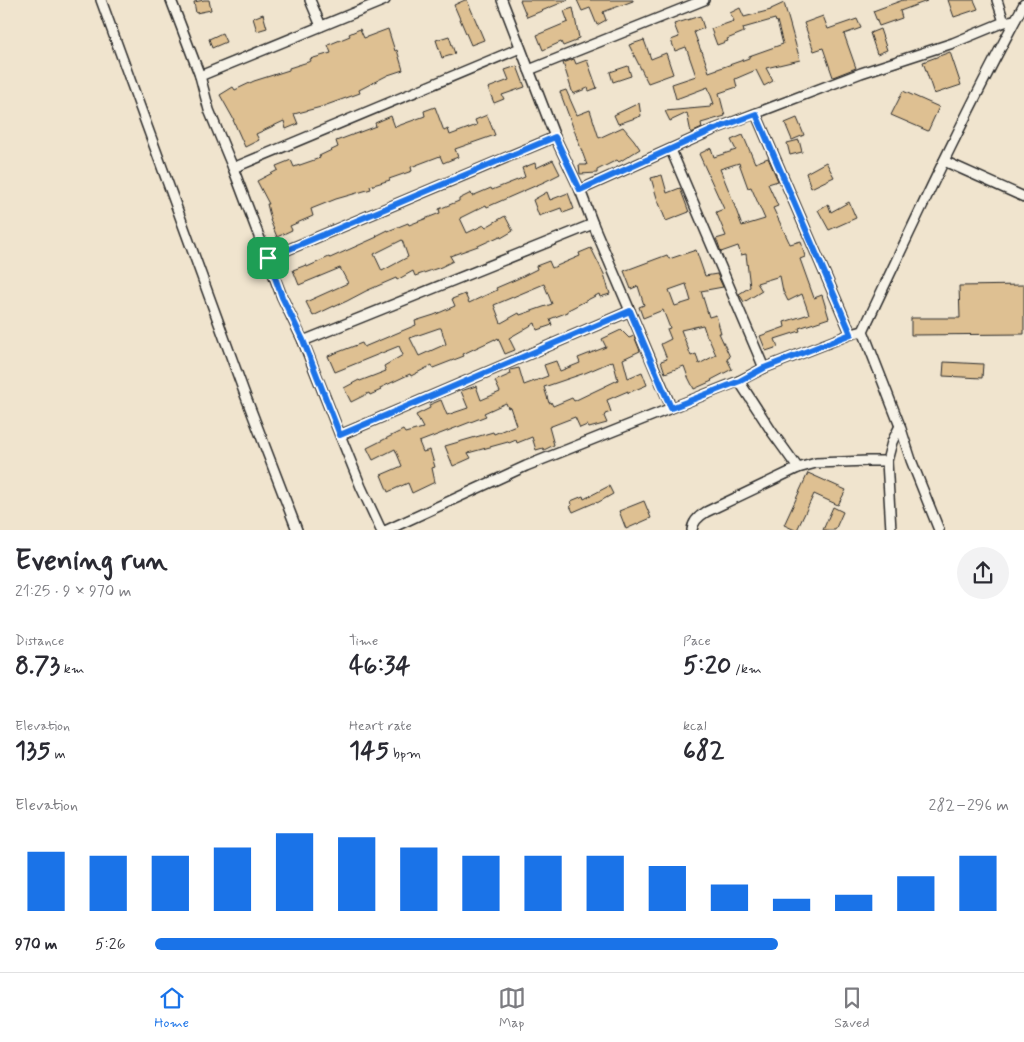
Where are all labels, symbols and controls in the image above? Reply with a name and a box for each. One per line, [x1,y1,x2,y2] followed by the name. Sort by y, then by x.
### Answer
[247,237,289,279] pin
[254,244,282,272] icon: arrive
[15,543,168,580] text: Evening run
[957,547,1009,599] button: share
[15,581,132,602] text: 21:25 · 9 × 970 m
[15,632,64,650] text: Distance
[349,632,378,650] text: Time
[683,632,711,650] text: Pace
[15,650,60,683] text: 8.73
[349,650,411,683] text: 46:34
[683,650,731,683] text: 5:20
[60,660,84,678] text: km
[731,660,762,678] text: /km
[15,717,70,735] text: Elevation
[349,717,412,735] text: Heart rate
[683,717,707,735] text: kcal
[15,735,51,768] text: 135
[349,735,389,768] text: 145
[683,735,724,768] text: 682
[51,745,66,763] text: m
[389,745,421,763] text: bpm
[15,795,78,816] text: Elevation
[929,795,1009,816] text: 282–296 m
[15,934,58,955] text: 970 m
[95,934,126,955] text: 5:26
[154,984,189,1032] tab: Home
[498,984,526,1032] tab: Map
[834,984,870,1032] tab: Saved

